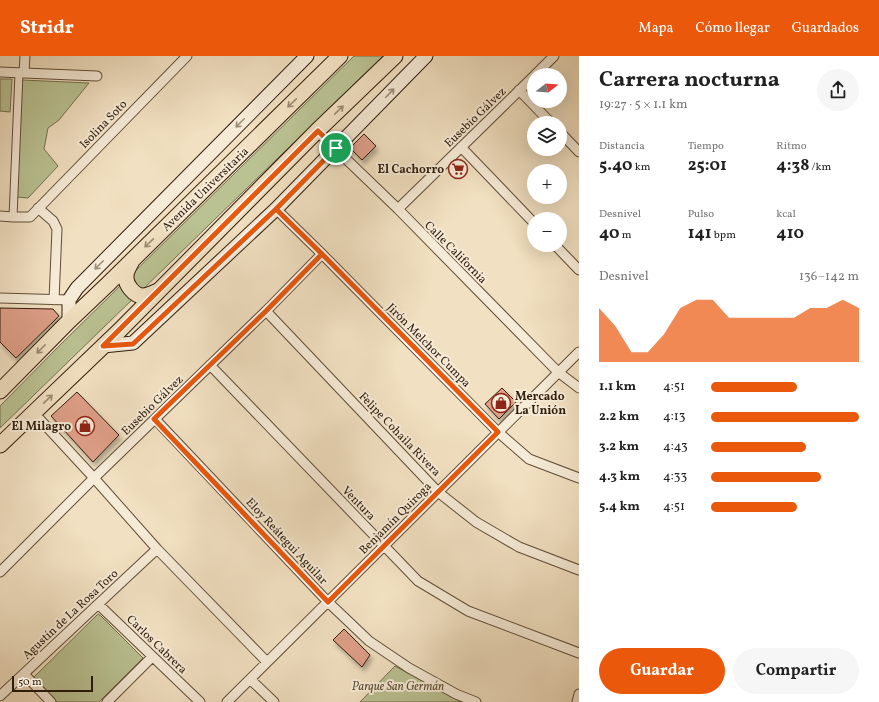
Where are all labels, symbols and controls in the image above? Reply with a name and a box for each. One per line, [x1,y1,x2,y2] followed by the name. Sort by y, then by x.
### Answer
[20,15,74,41] text: Stridr
[639,19,674,38] text: Mapa
[696,19,770,38] text: Cómo llegar
[792,19,859,38] text: Guardados
[599,65,780,96] text: Carrera nocturna
[527,68,567,108] north arrow
[527,68,567,252] map controls
[817,69,859,111] button: share
[441,84,510,151] street label: Eusebio Gálvez
[385,88,395,98] one-way arrow
[599,96,688,114] text: 19:27 · 5 × 1.1 km
[76,97,131,153] street label: Isolina Soto
[287,98,297,108] one-way arrow
[334,105,344,115] one-way arrow
[527,116,567,156] button: layers
[235,118,245,128] one-way arrow
[319,131,353,165] pin
[325,137,347,159] icon: arrive
[599,139,645,154] text: Distancia
[688,139,724,154] text: Tiempo
[776,139,807,154] text: Ritmo
[159,144,253,235] street label: Avenida Universitaria
[599,154,632,177] text: 5.40
[688,154,727,177] text: 25:01
[776,154,809,177] text: 4:38
[447,158,469,180] supermarket icon: El Cachorro
[632,160,650,175] text: km
[809,160,831,175] text: /km
[378,162,444,178] place label: El Cachorro
[527,164,567,204] button: +
[599,207,641,222] text: Desnivel
[688,207,714,222] text: Pulso
[776,207,796,222] text: kcal
[527,212,567,252] button: −
[421,218,490,287] street label: Calle California
[599,222,619,245] text: 40
[688,222,712,245] text: 141
[776,222,804,245] text: 410
[619,228,631,243] text: m
[712,228,736,243] text: bpm
[144,238,154,248] one-way arrow
[94,260,104,270] one-way arrow
[599,268,649,286] text: Desnivel
[799,268,859,286] text: 136–142 m
[383,300,474,391] street label: Jirón Melchor Cumpa
[37,344,46,354] one-way arrow
[118,372,187,439] street label: Eusebio Gálvez
[599,378,636,396] text: 1.1 km
[663,378,685,396] text: 4:51
[355,389,444,480] street label: Felipe Cohaila Rivera
[515,389,566,419] place label: Mercado La Unión
[490,392,512,414] shop icon: Mercado La Unión
[43,394,53,404] one-way arrow
[599,408,639,426] text: 2.2 km
[663,408,686,426] text: 4:13
[74,415,96,437] shop icon: El Milagro
[11,419,71,435] place label: El Milagro
[599,438,639,456] text: 3.2 km
[663,438,688,456] text: 4:43
[599,468,640,486] text: 4.3 km
[663,468,687,486] text: 4:33
[356,479,435,558] street label: Benjamín Quiroga
[338,483,379,524] street label: Ventura
[242,495,331,589] street label: Eloy Reátegui Aguilar
[599,498,640,516] text: 5.4 km
[663,498,685,516] text: 4:51
[19,566,122,663] street label: Agustín de La Rosa Toro
[123,612,190,678] street label: Carlos Cabrera
[599,648,725,694] button: Guardar
[733,648,859,694] button: Compartir
[12,674,93,693] scale bar
[18,675,42,690] text: 50 m
[352,679,444,695] park label: Parque San Germán

